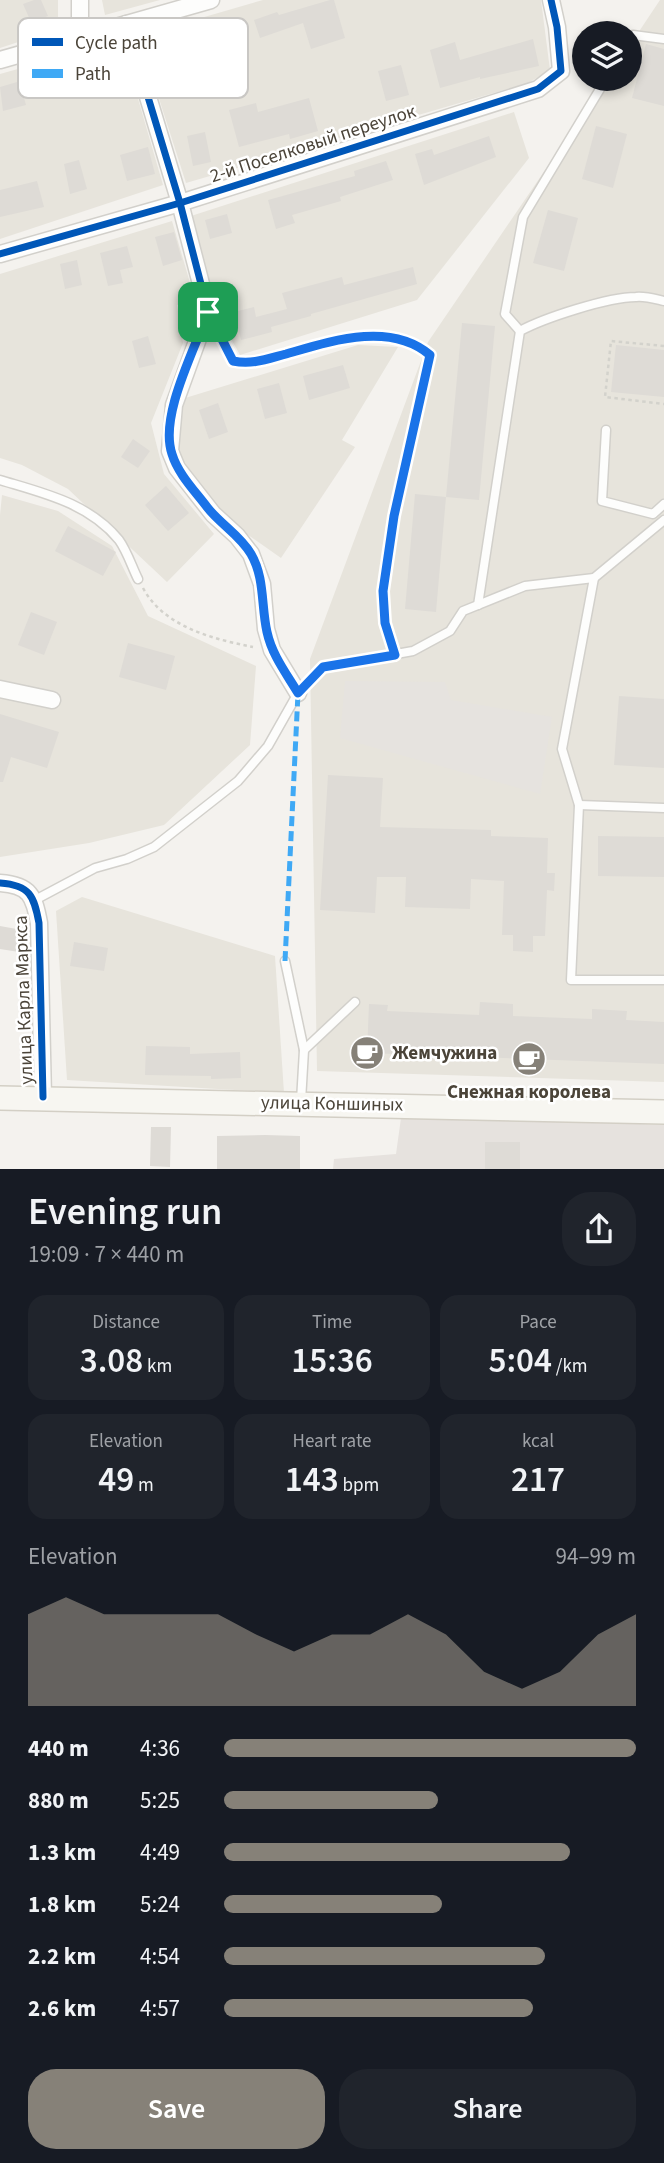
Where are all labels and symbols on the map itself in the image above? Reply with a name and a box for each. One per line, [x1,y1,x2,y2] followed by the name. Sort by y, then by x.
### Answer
[18,18,248,98] legend
[75,30,157,57] text: Cycle path
[75,61,111,88] text: Path
[207,98,420,190] street label: 2-й Поселковый переулок
[178,282,238,342] pin
[8,915,40,1085] street label: улица Карла Маркса
[348,1034,386,1072] cafe icon: Жемчужина
[392,1040,497,1067] place label: Жемчужина
[510,1040,548,1078] cafe icon: Снежная королева
[447,1079,611,1106] place label: Снежная королева
[261,1089,404,1119] street label: улица Коншиных

